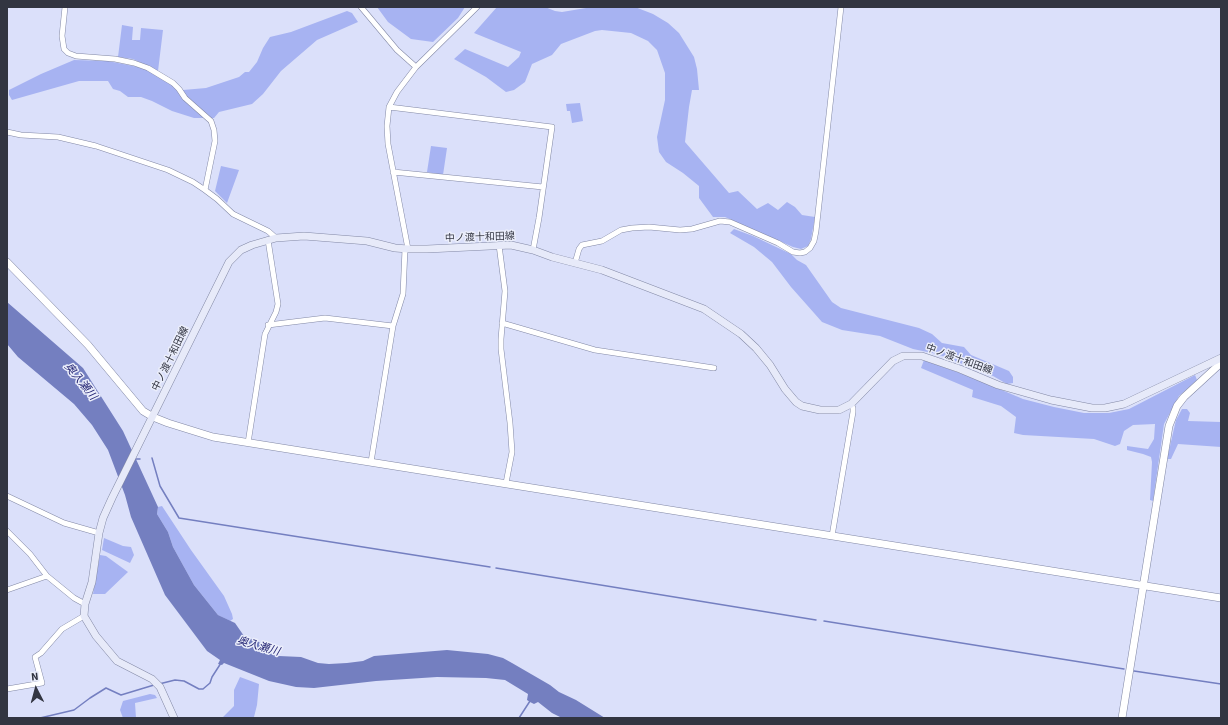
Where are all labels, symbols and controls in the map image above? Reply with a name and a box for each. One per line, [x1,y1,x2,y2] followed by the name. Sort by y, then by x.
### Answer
[445,231,515,245] street label: 中ノ渡十和田線
[150,325,192,393] street label: 中ノ渡十和田線
[924,342,994,378] street label: 中ノ渡十和田線
[61,361,99,403] water label: 奥入瀬川
[235,635,281,659] water label: 奥入瀬川
[16,669,56,709] north arrow
[30,669,39,684] text: N

